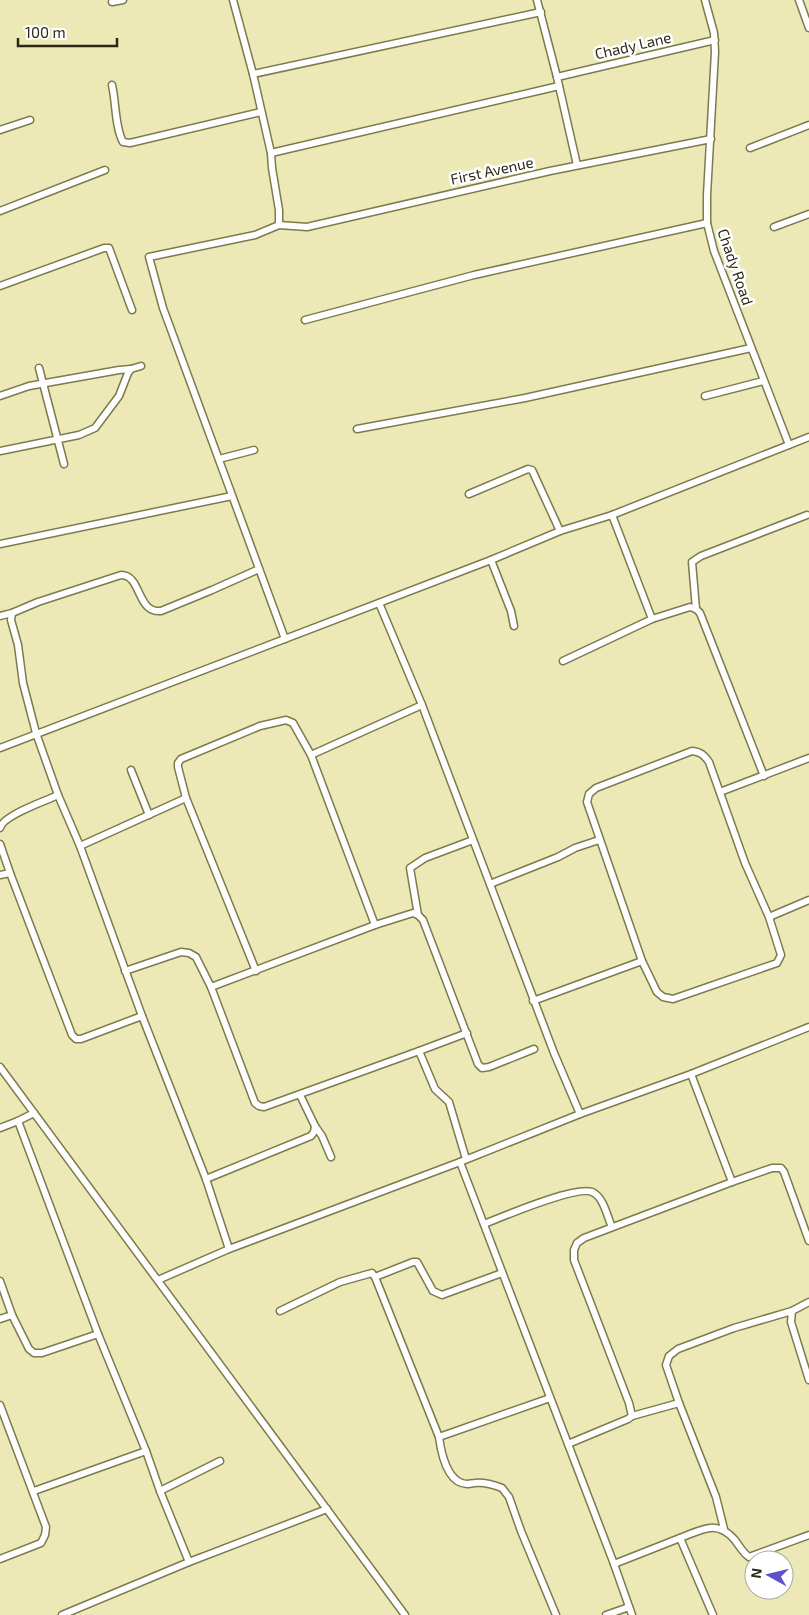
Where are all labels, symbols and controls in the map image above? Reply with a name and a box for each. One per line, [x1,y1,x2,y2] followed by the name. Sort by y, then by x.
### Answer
[18,15,116,47] scale bar
[25,23,66,41] text: 100 m
[593,28,673,63] street label: Chady Lane
[449,152,535,188] street label: First Avenue
[714,226,757,307] street label: Chady Road
[744,1550,794,1600] north arrow
[747,1567,765,1579] text: N

